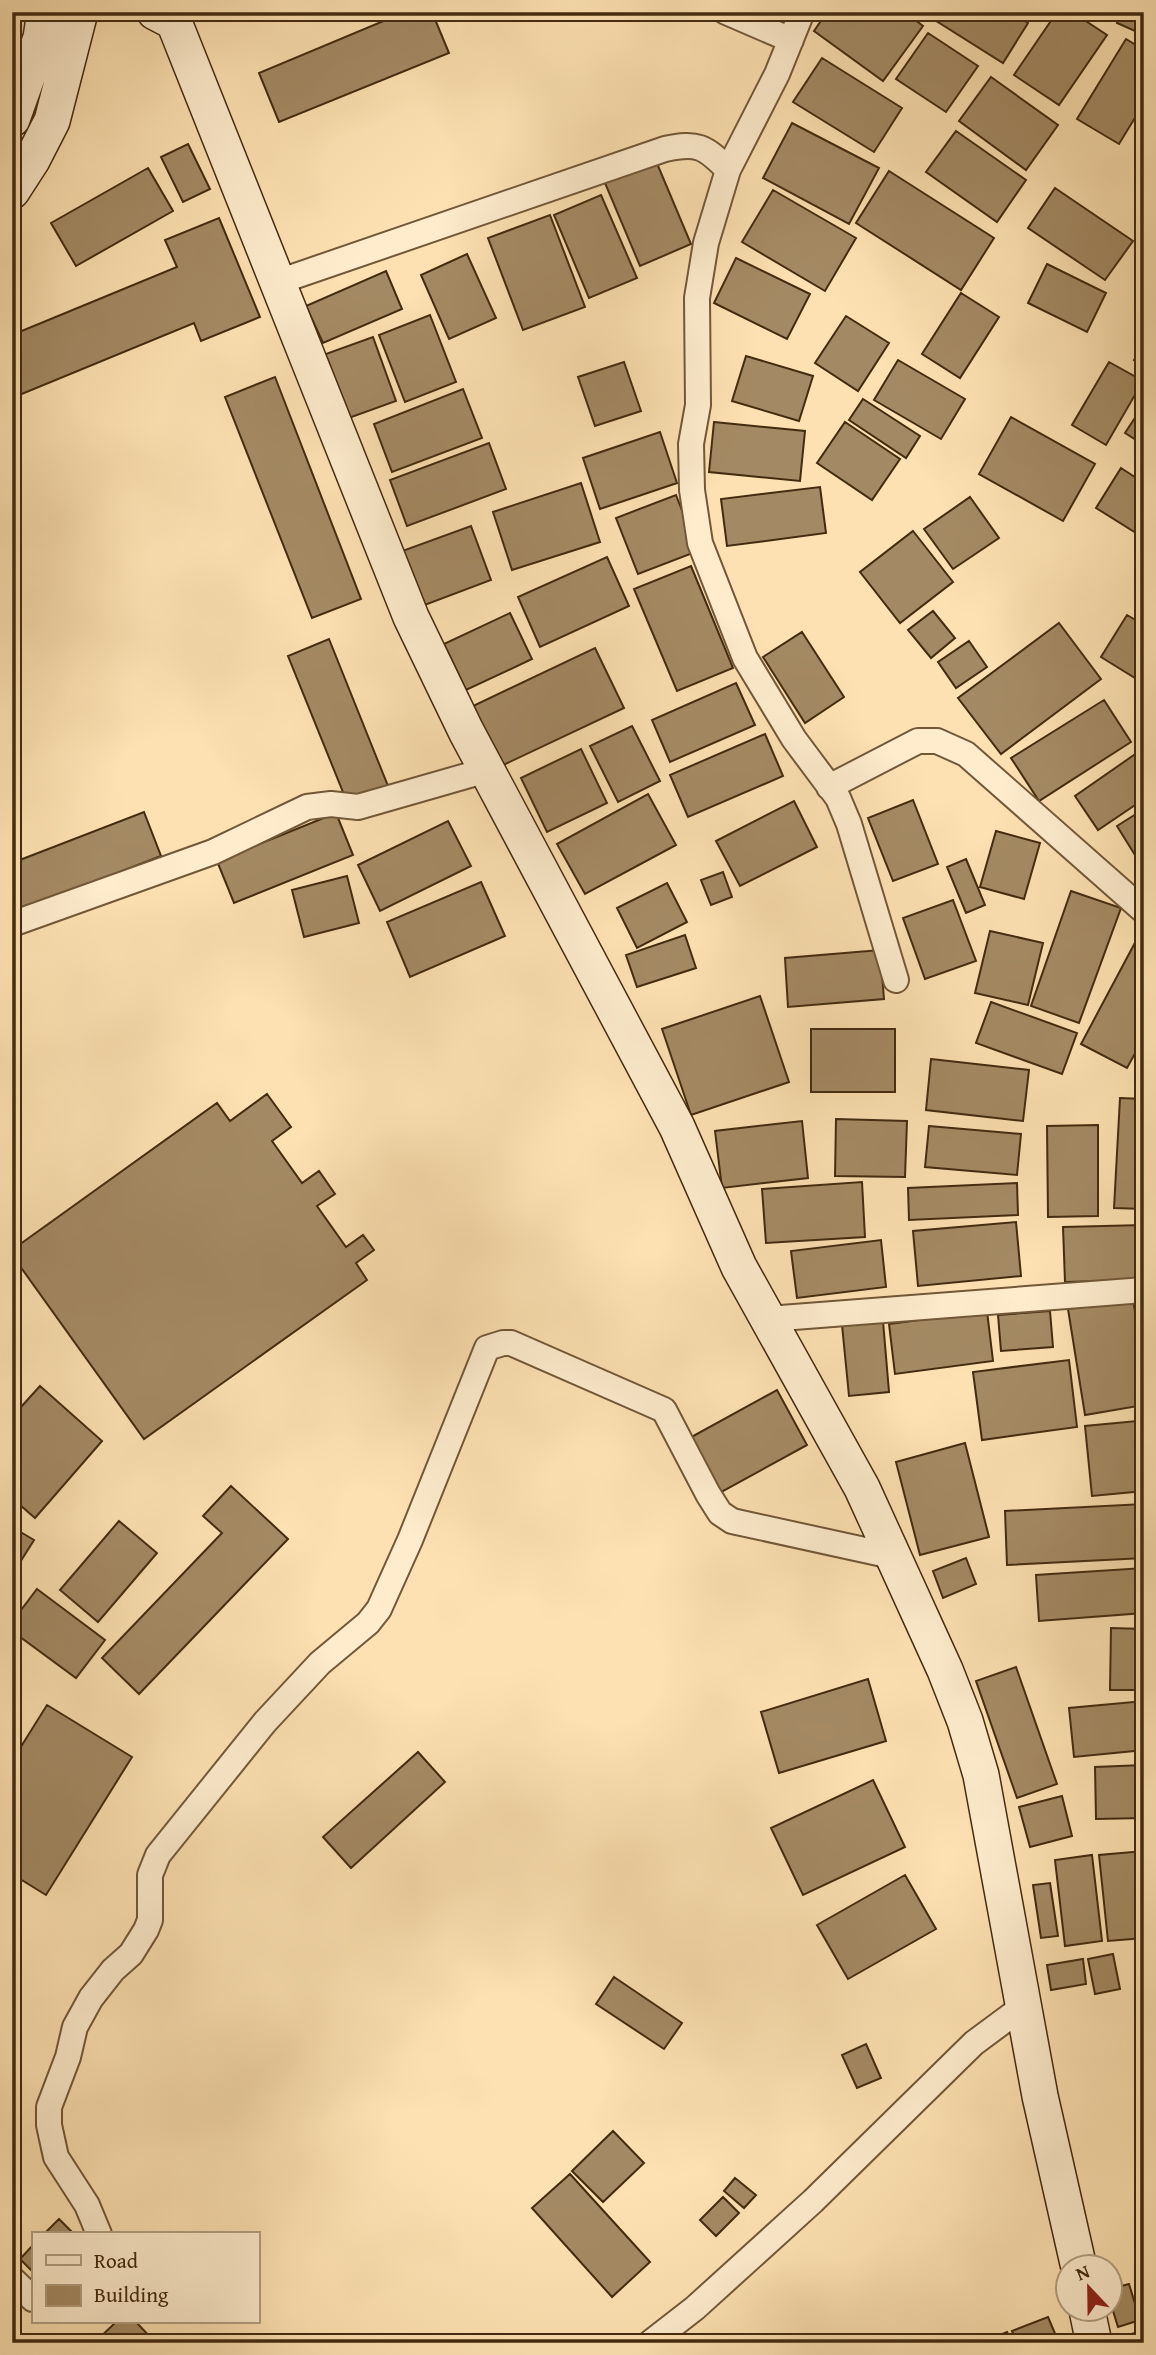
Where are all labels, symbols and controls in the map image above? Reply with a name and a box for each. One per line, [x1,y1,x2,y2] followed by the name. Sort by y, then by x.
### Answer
[32,2232,259,2324] legend
[94,2245,139,2276] text: Road
[1054,2254,1124,2324] north arrow
[1071,2257,1094,2288] text: N
[94,2279,169,2310] text: Building

